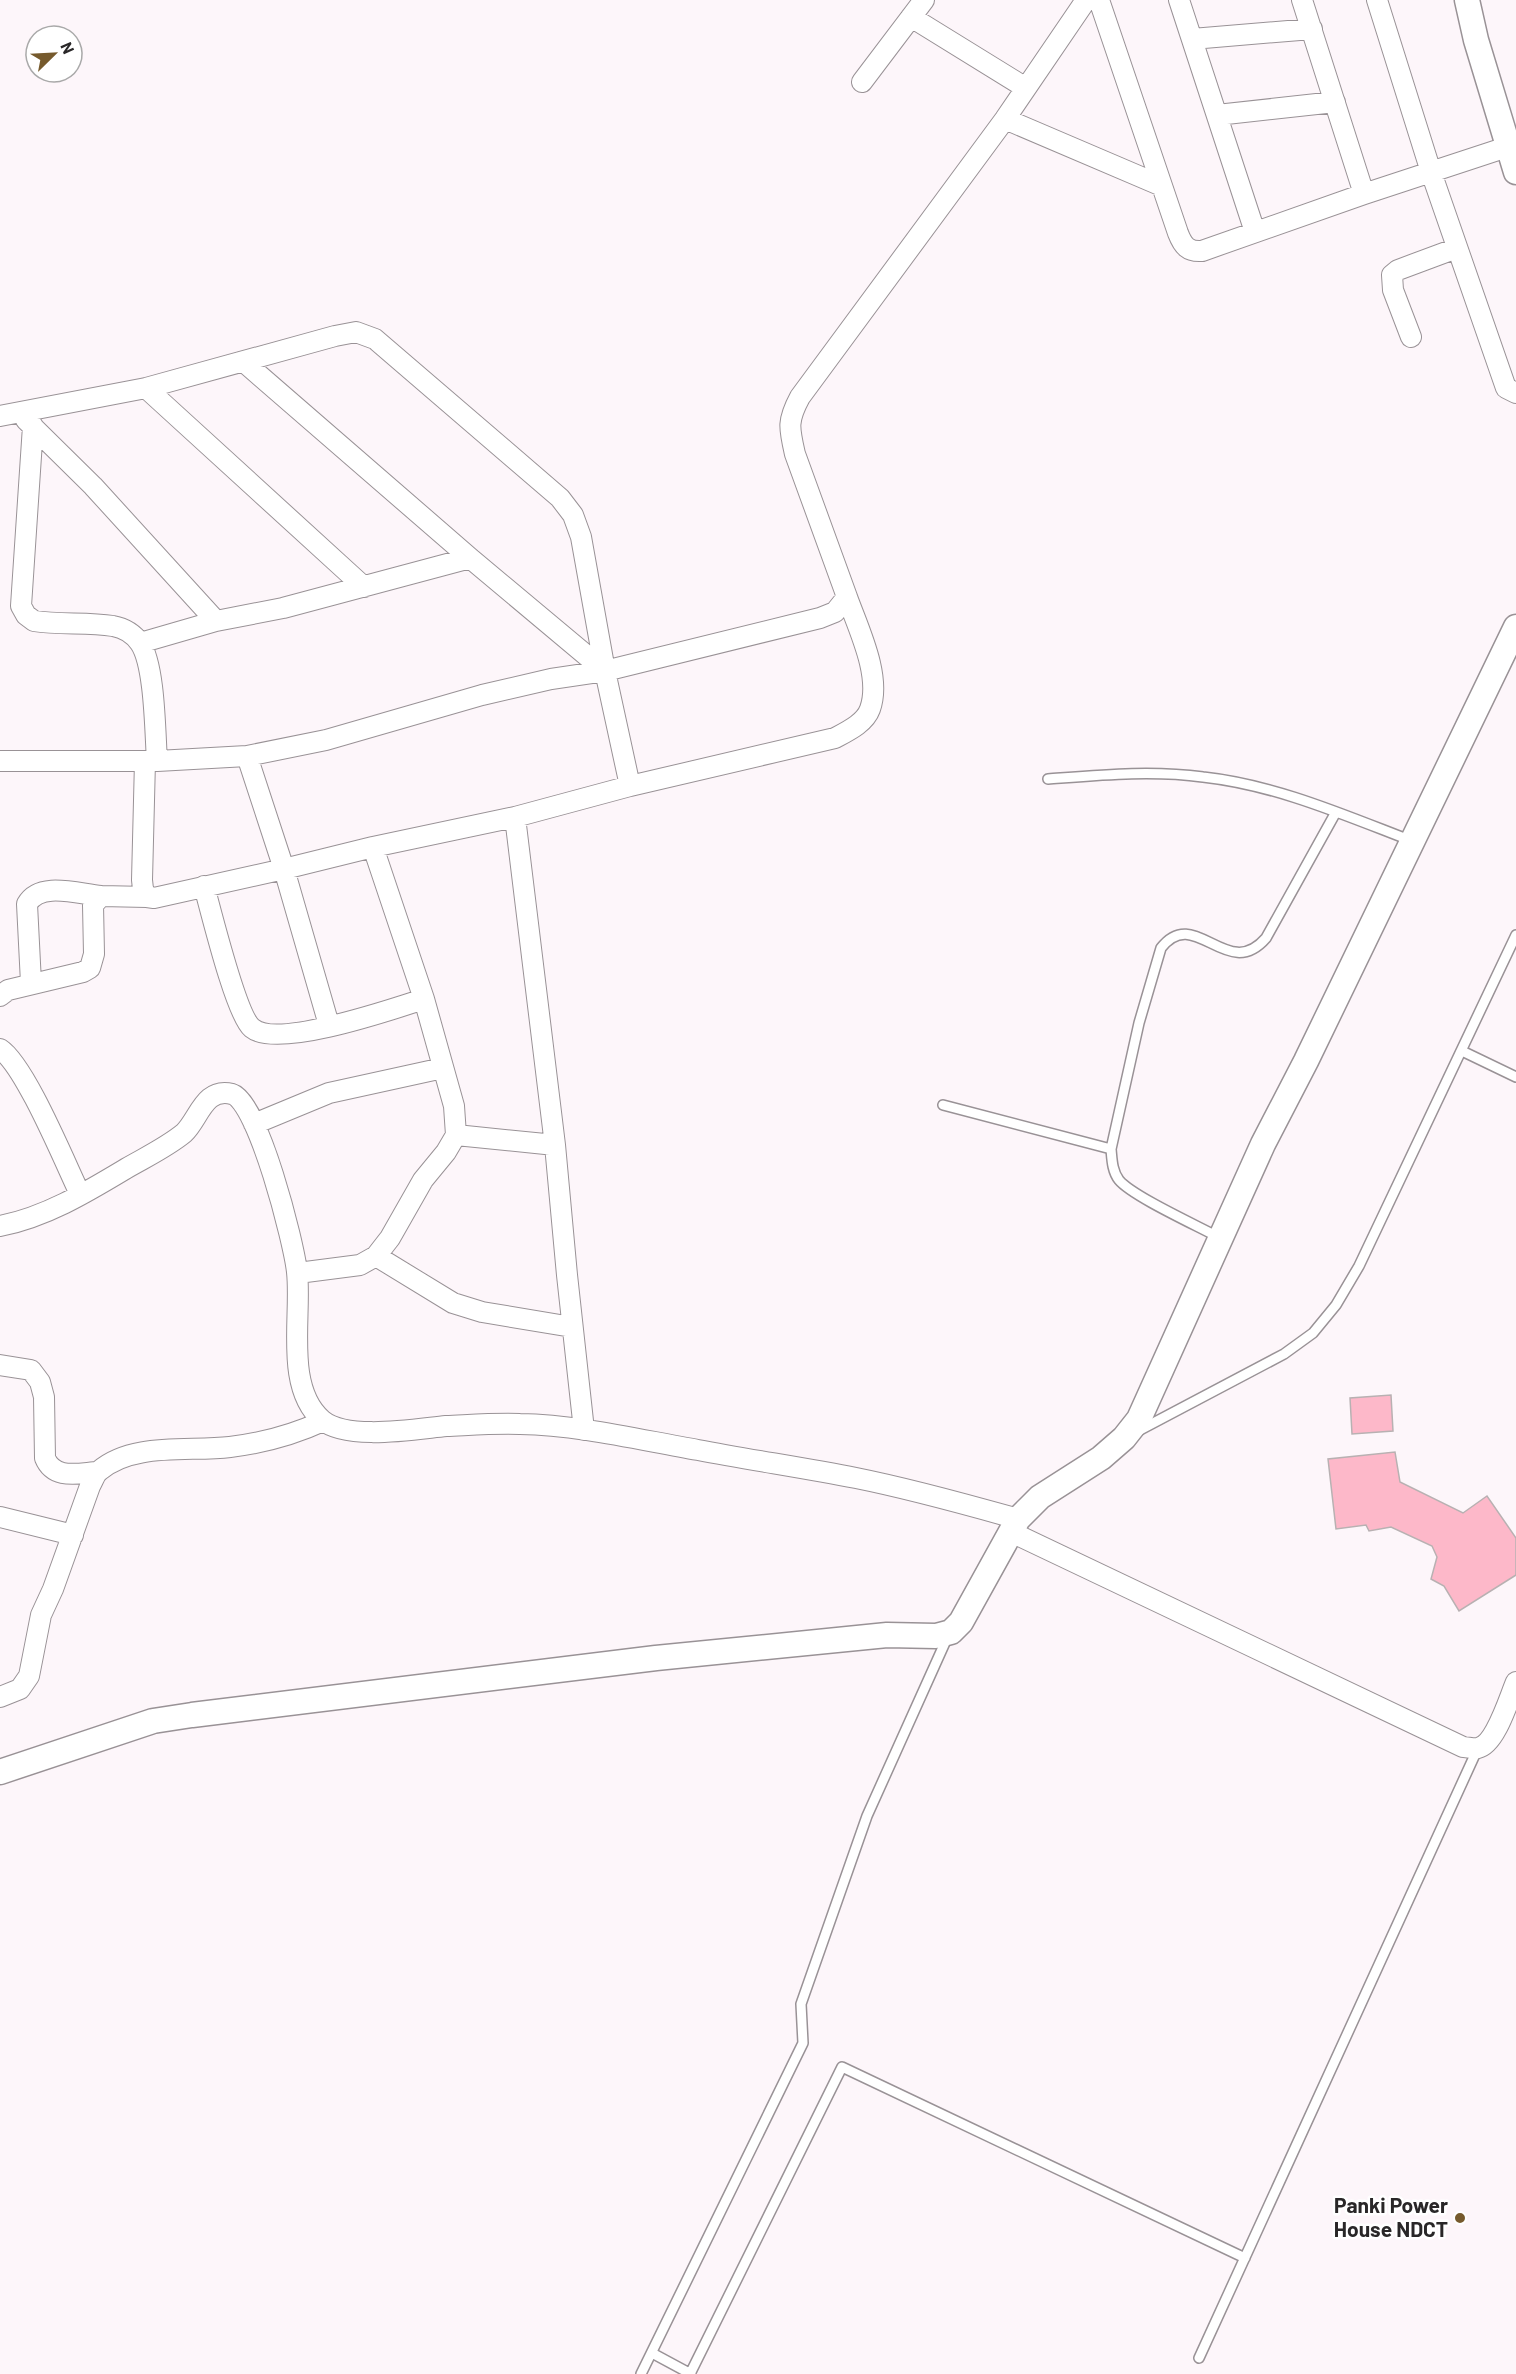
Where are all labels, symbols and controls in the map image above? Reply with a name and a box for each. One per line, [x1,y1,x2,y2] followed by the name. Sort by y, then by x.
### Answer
[24,24,84,84] north arrow
[57,39,79,56] text: N
[1334,2192,1448,2241] place label: Panki Power House NDCT
[1453,2211,1467,2225] marker: Panki Power House NDCT

